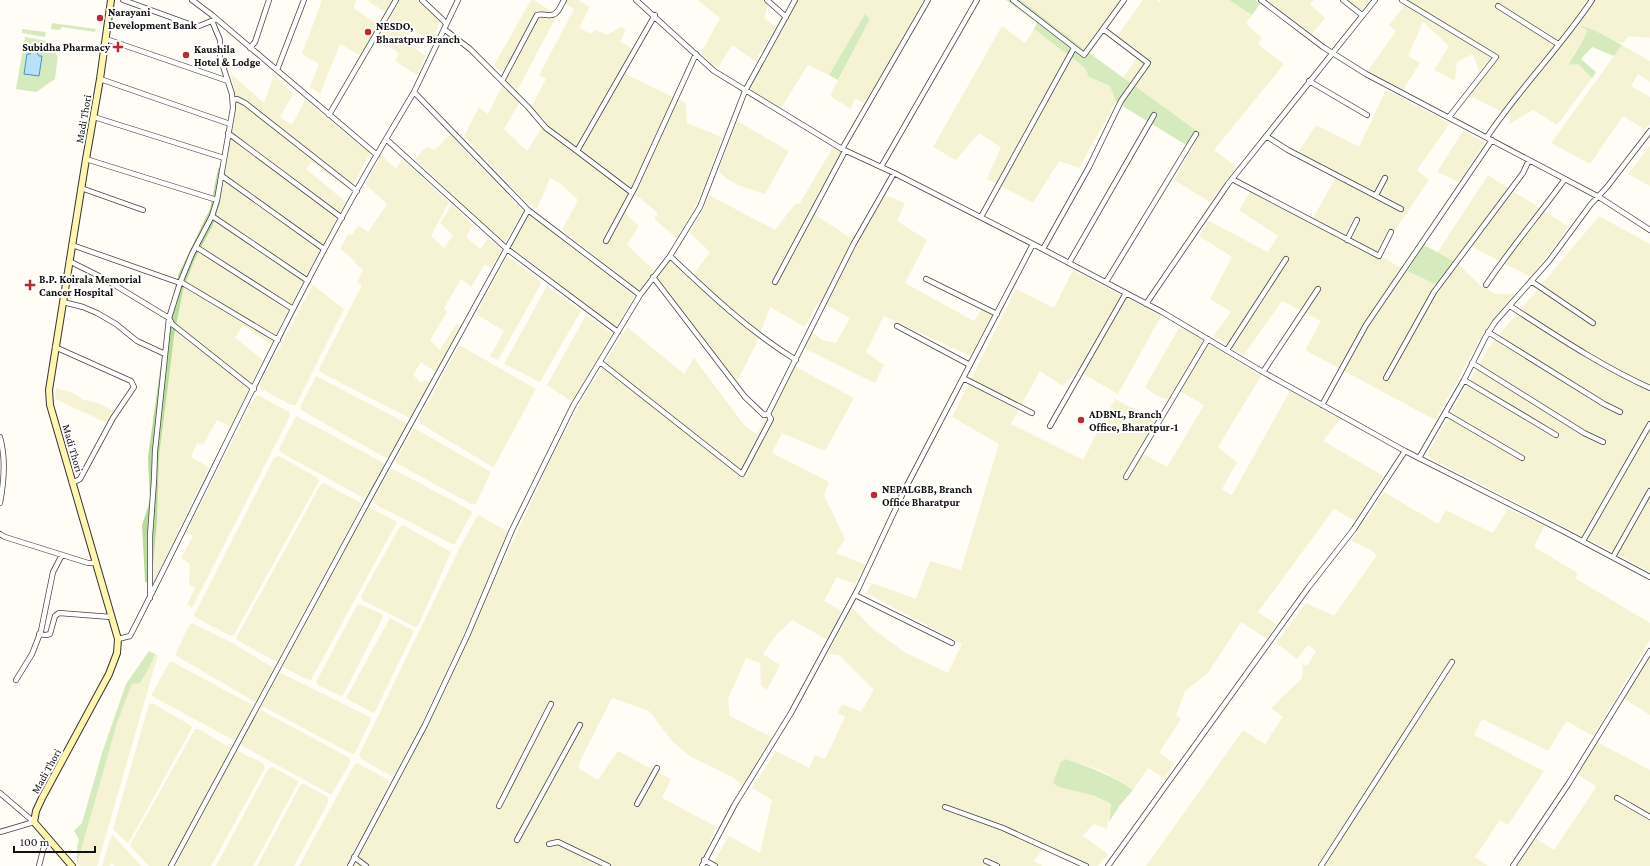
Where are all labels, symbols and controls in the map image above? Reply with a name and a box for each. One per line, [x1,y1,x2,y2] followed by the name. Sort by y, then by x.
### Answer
[108,6,198,31] place label: Narayani Development Bank
[95,13,105,23] marker: Narayani Development Bank
[376,20,461,45] place label: NESDO, Bharatpur Branch
[363,27,373,37] marker: NESDO, Bharatpur Branch
[22,41,111,53] place label: Subidha Pharmacy
[113,42,123,52] marker: Subidha Pharmacy
[194,43,260,68] place label: Kaushila Hotel & Lodge
[181,50,191,60] marker: Kaushila Hotel & Lodge
[73,94,93,144] street label: Madi Thori
[39,273,142,298] place label: B.P. Koirala Memorial Cancer Hospital
[24,279,36,291] marker: B.P. Koirala Memorial Cancer Hospital
[1088,408,1178,434] place label: ADBNL, Branch Office, Bharatpur-1
[1076,415,1086,425] marker: ADBNL, Branch Office, Bharatpur-1
[60,423,86,473] street label: Madi Thori
[882,483,973,508] place label: NEPALGBB, Branch Office Bharatpur
[869,490,879,500] marker: NEPALGBB, Branch Office Bharatpur
[29,747,63,795] street label: Madi Thori
[14,828,95,854] scale bar
[20,835,50,849] text: 100 m

